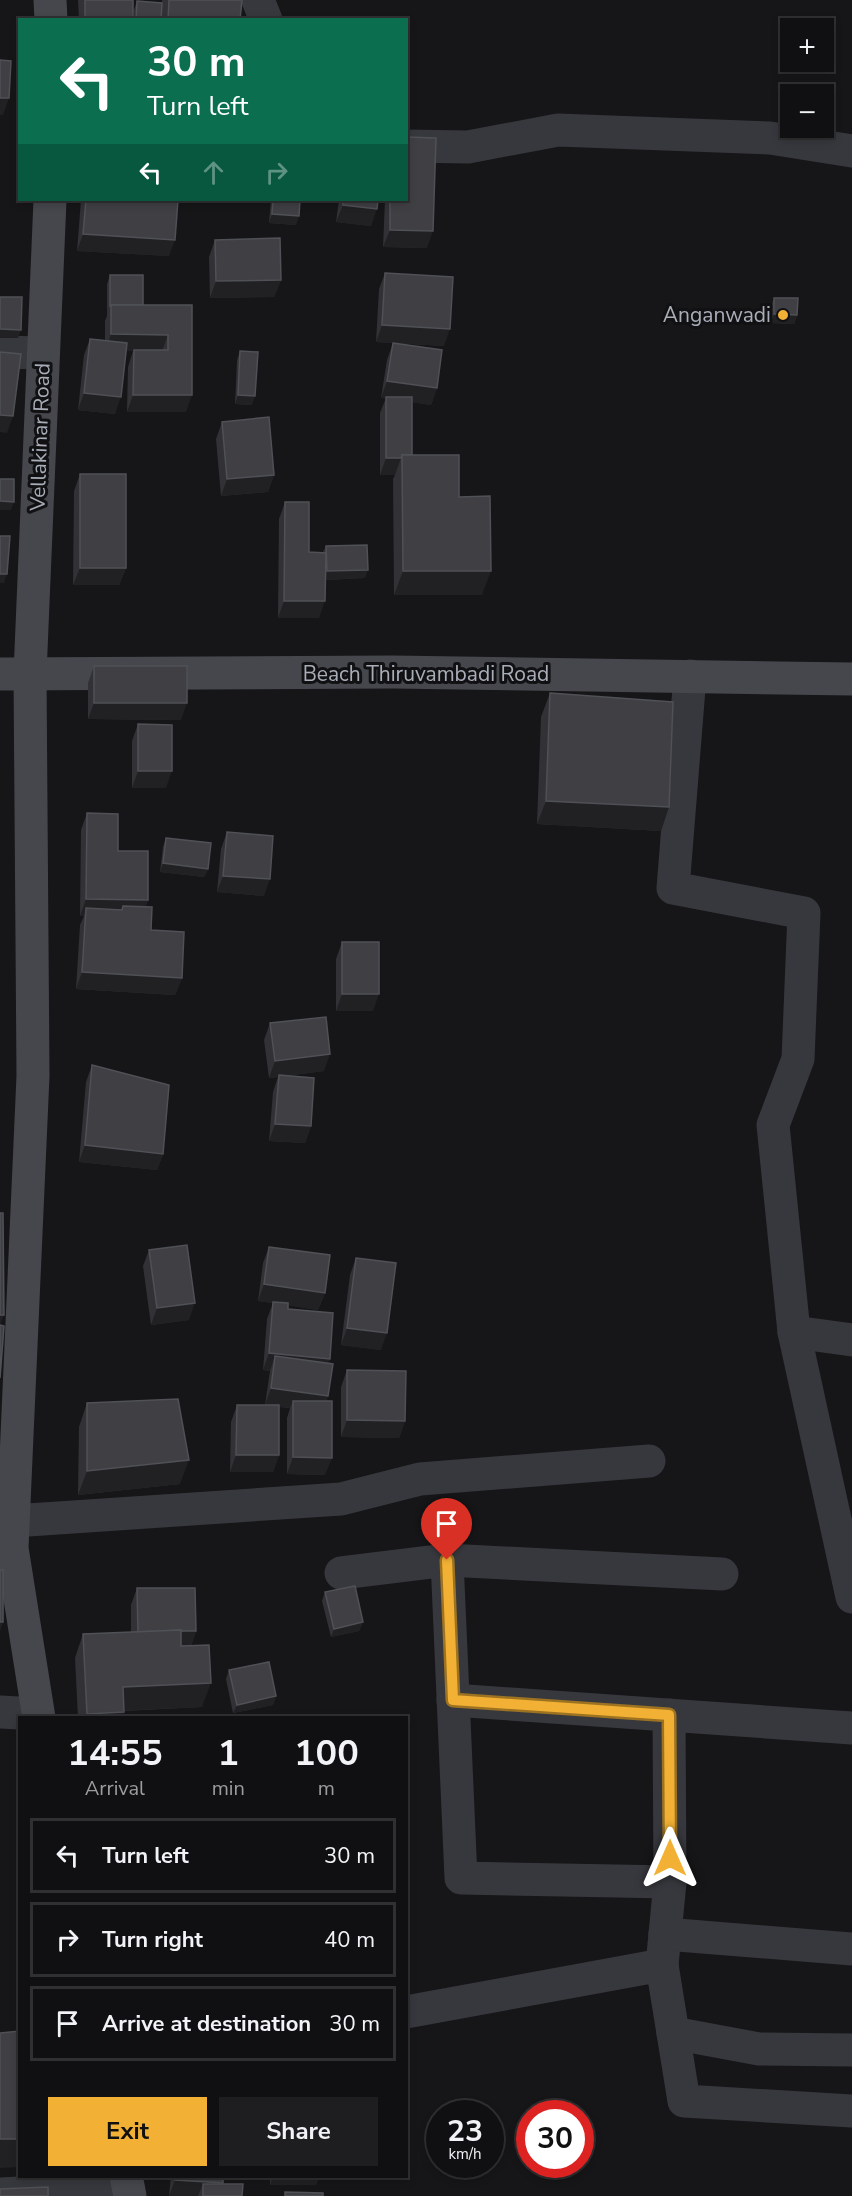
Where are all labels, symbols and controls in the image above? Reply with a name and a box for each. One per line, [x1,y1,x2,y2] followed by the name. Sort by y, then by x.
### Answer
[780,18,834,138] map controls
[780,18,834,72] button: +
[147,34,246,91] text: 30 m
[48,42,126,120] icon: left
[780,84,834,138] button: −
[147,88,248,125] text: Turn left
[134,156,167,189] icon: left
[197,156,230,189] icon: ahead
[260,156,293,189] icon: right
[663,301,771,329] place label: Anganwadi
[776,308,790,322] marker: Anganwadi
[23,362,57,513] street label: Vellakinar Road
[303,660,549,688] street label: Beach Thiruvambadi Road
[421,1498,472,1560] pin
[430,1507,463,1540] icon: arrive
[67,1729,163,1778] text: 14:55
[217,1729,239,1778] text: 1
[294,1729,359,1778] text: 100
[85,1775,145,1802] text: Arrival
[212,1775,245,1802] text: min
[318,1775,335,1802] text: m
[638,1826,702,1890] position arrow
[51,1839,84,1872] icon: left
[102,1841,189,1871] text: Turn left
[324,1841,375,1871] text: 30 m
[51,1923,84,1956] icon: right
[102,1925,203,1955] text: Turn right
[324,1925,375,1955] text: 40 m
[51,2007,84,2040] icon: arrive
[102,2009,311,2039] text: Arrive at destination
[329,2009,380,2039] text: 30 m
[48,2097,207,2166] button: Exit
[219,2097,378,2166] button: Share
[516,2100,594,2178] speed limit sign: 30
[447,2111,483,2152] text: 23
[448,2144,482,2164] text: km/h

